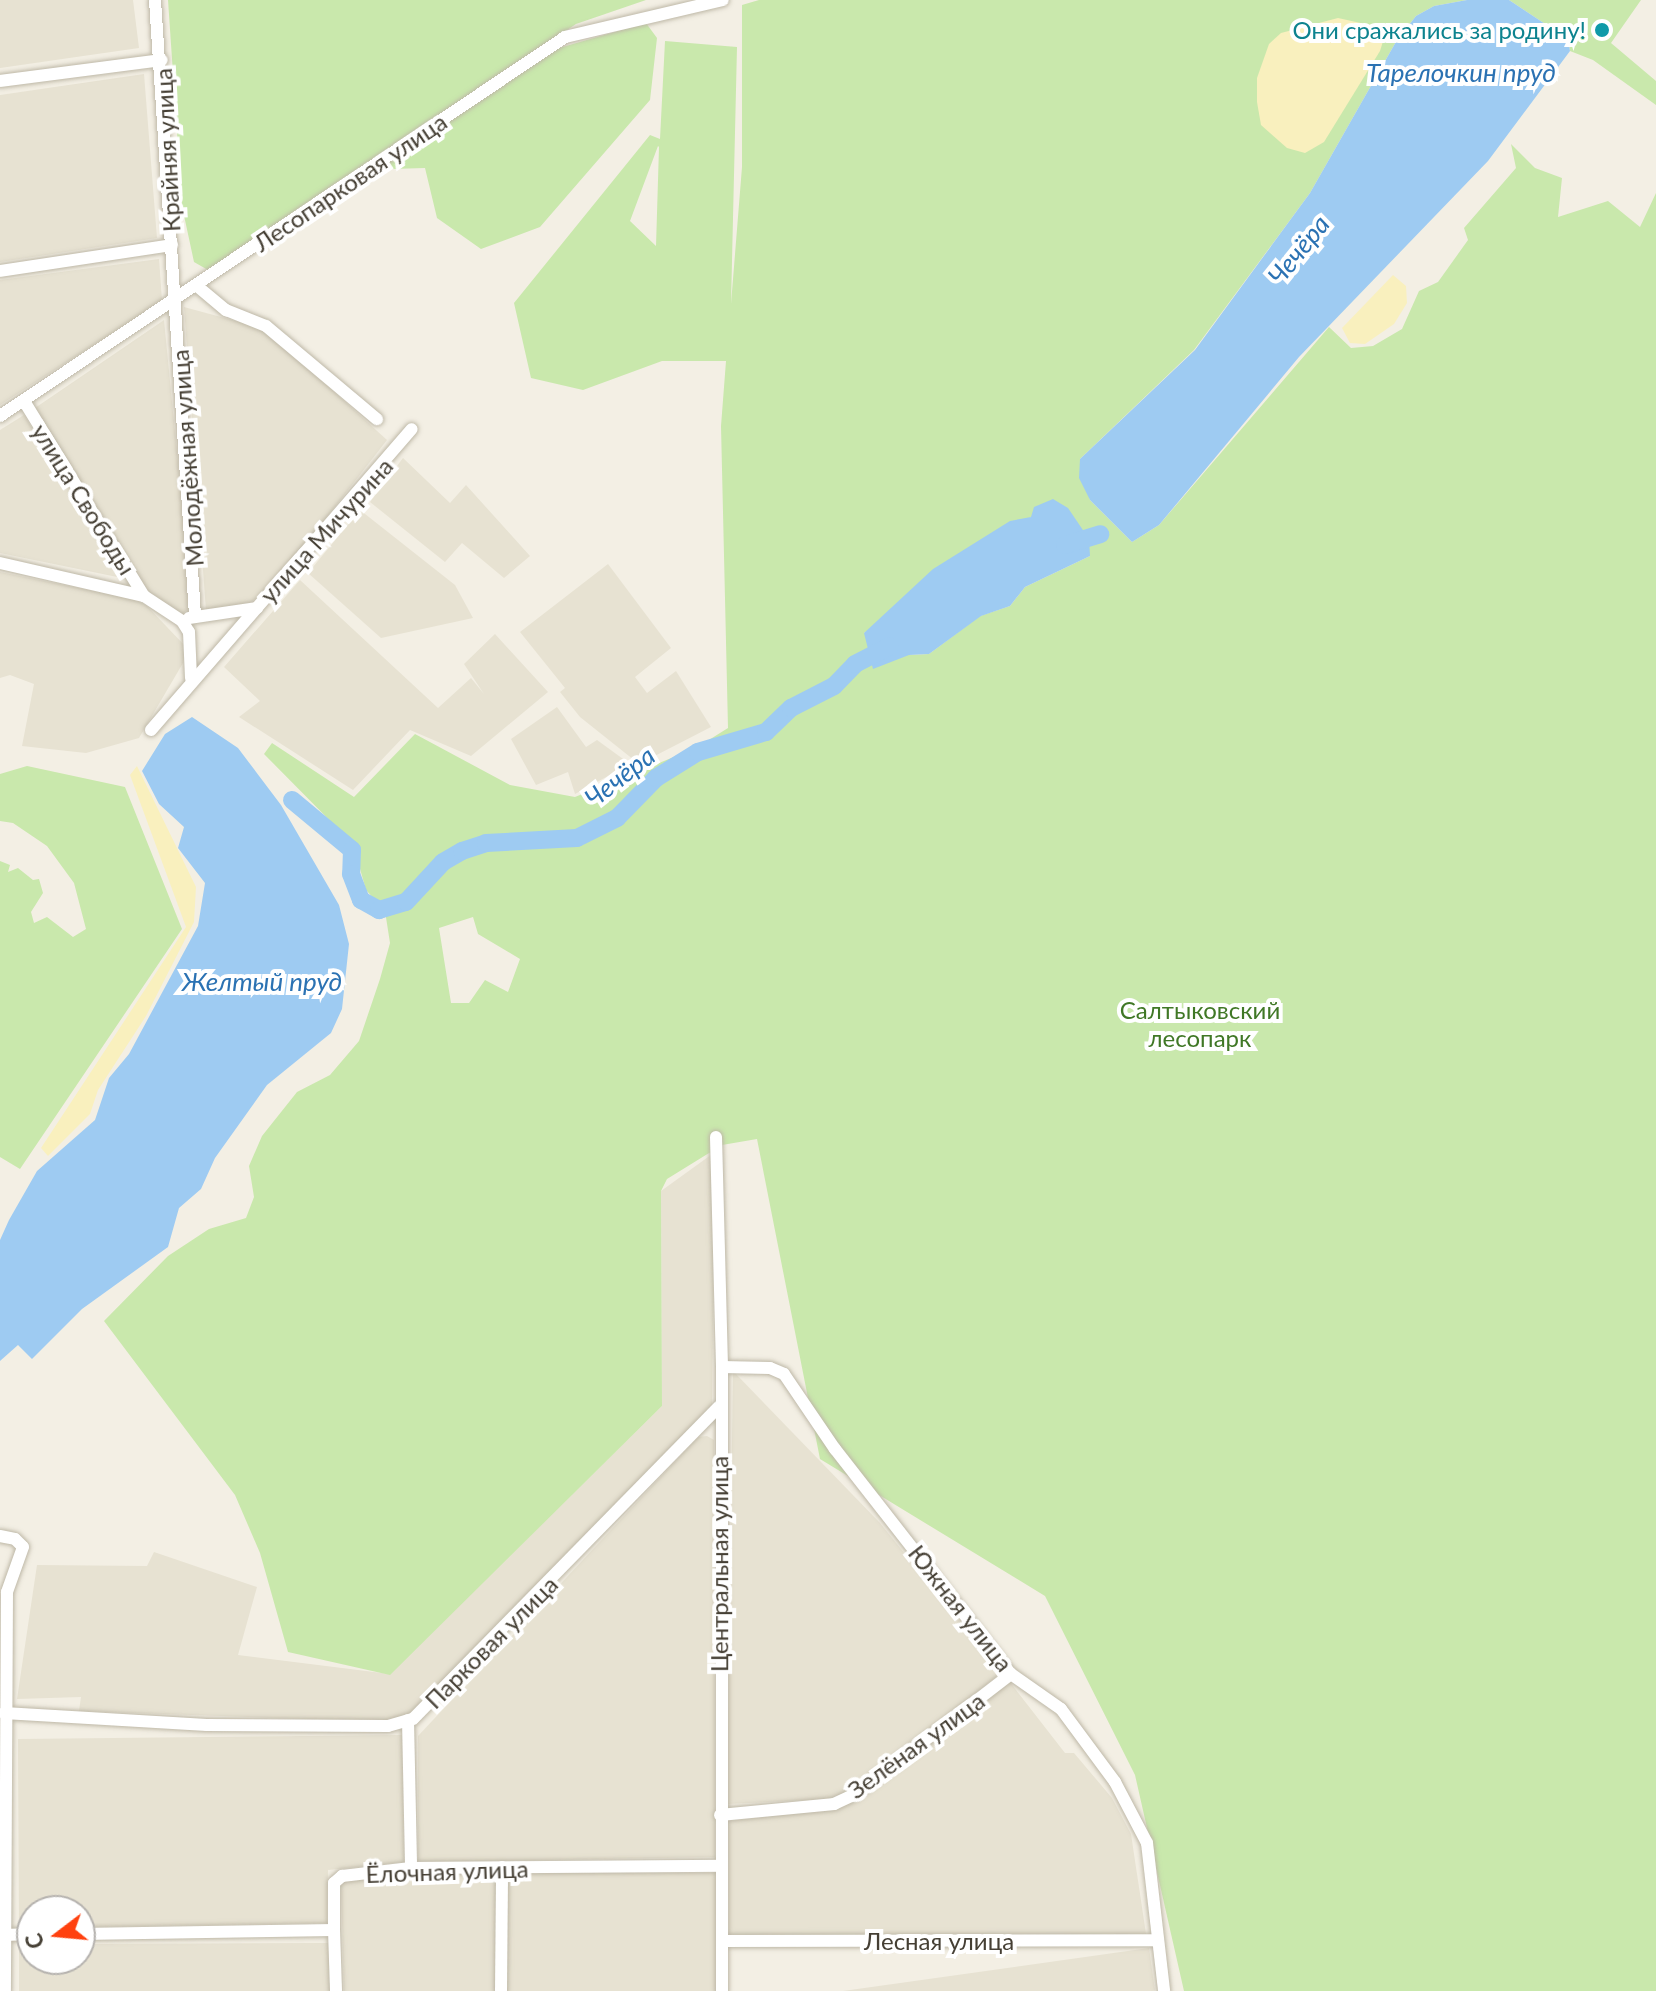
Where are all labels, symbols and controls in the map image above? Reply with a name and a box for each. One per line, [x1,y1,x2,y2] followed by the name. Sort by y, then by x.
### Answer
[1293,16,1586,44] place label: Они сражались за родину!
[1593,21,1611,39] marker: Они сражались за родину!
[1366,57,1556,89] water label: Тарелочкин пруд
[148,67,186,233] street label: Крайняя улица
[248,107,452,257] street label: Лесопарковая улица
[1262,209,1336,291] water label: Чечёра
[165,349,209,567] street label: Молодёжная улица
[26,418,142,580] street label: улица Свободы
[253,452,399,608] street label: улица Мичурина
[579,740,661,814] water label: Чечёра
[182,966,342,998] water label: Желтый пруд
[1120,996,1280,1052] park label: Салтыковский лесопарк
[705,1456,733,1672] street label: Центральная улица
[903,1539,1019,1677] street label: Южная улица
[419,1570,563,1714] street label: Парковая улица
[842,1686,990,1804] street label: Зелёная улица
[365,1854,529,1888] street label: Ёлочная улица
[16,1895,96,1975] north arrow
[864,1927,1014,1955] street label: Лесная улица
[19,1930,49,1952] text: С

